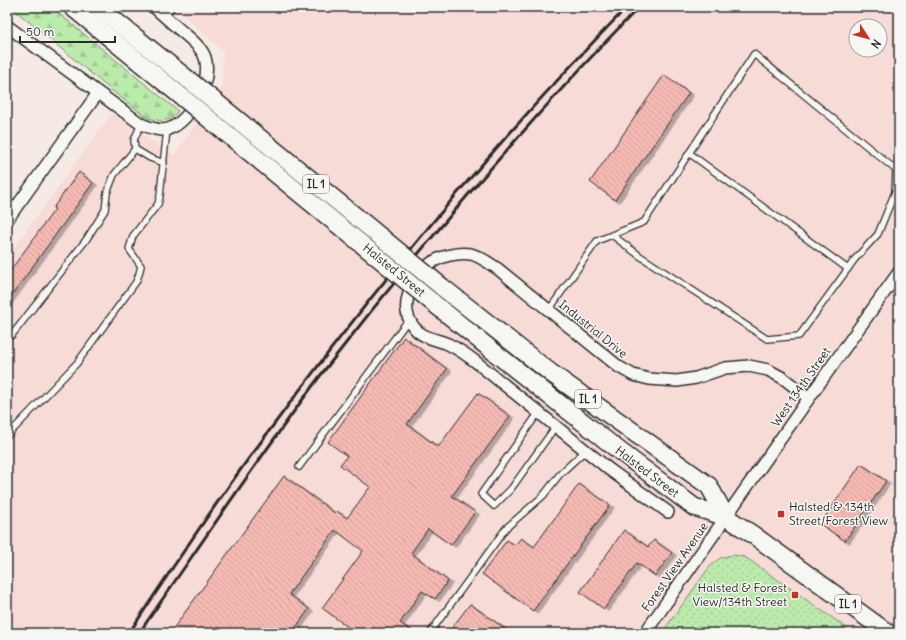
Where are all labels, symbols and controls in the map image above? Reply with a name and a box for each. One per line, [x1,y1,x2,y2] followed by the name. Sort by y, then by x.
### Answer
[20,18,115,44] scale bar
[848,18,888,58] north arrow
[26,24,55,39] text: 50 m
[868,37,884,51] text: N
[303,175,329,193] road number: IL 1
[360,240,429,299] street label: Halsted Street
[556,296,631,361] street label: Industrial Drive
[768,344,834,429] street label: West 134th Street
[575,390,601,408] road number: IL 1
[612,443,682,500] street label: Halsted Street
[789,499,888,528] place label: Halsted & 134th Street/Forest View
[776,509,786,519] marker: Halsted & 134th Street/Forest View
[638,519,711,614] street label: Forest View Avenue
[692,580,787,609] place label: Halsted & Forest View/134th Street
[790,590,800,600] marker: Halsted & Forest View/134th Street
[835,595,861,613] road number: IL 1

